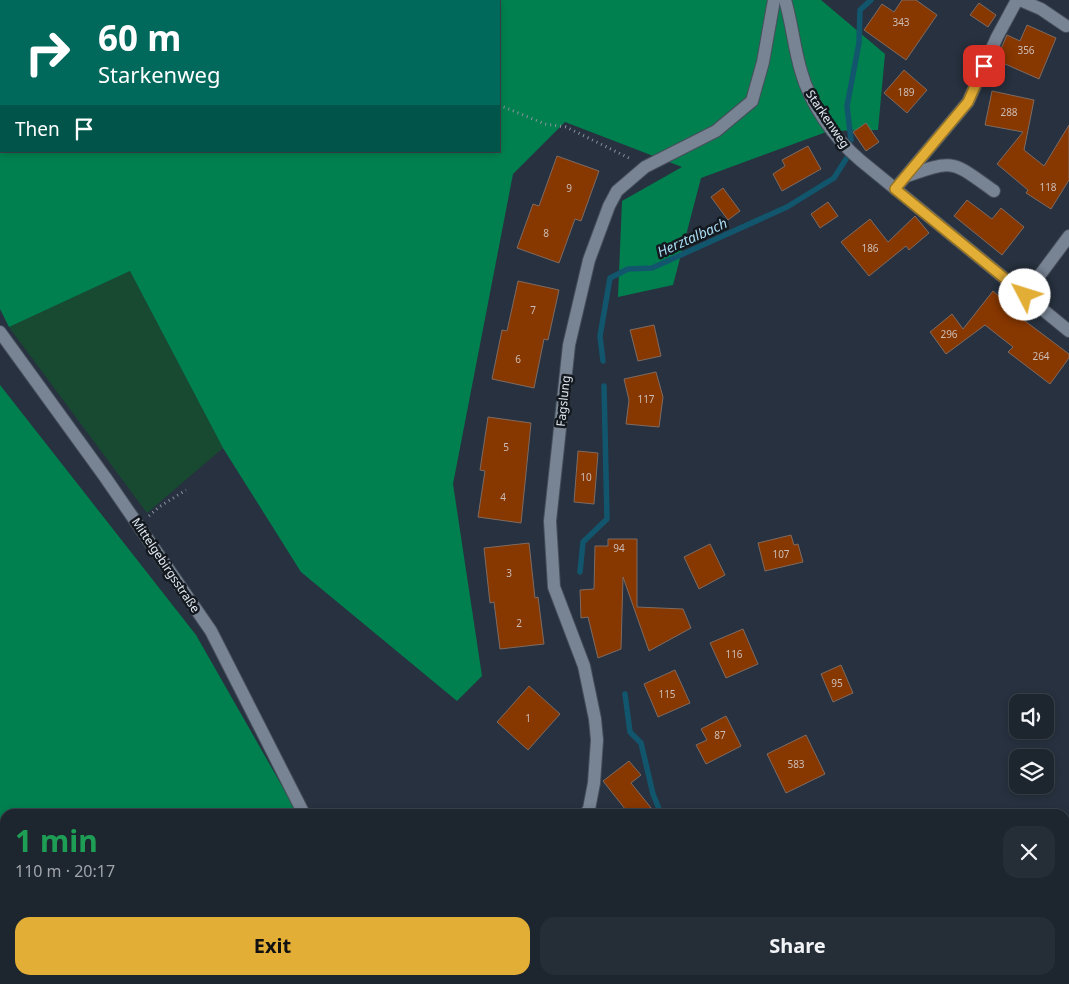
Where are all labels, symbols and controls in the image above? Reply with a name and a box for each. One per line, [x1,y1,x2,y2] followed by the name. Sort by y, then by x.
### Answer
[98,14,181,61] text: 60 m
[892,15,910,29] house number: 343
[15,20,80,85] icon: right
[1017,43,1035,57] house number: 356
[963,45,1005,87] pin
[970,52,998,80] icon: arrive
[98,59,220,89] text: Starkenweg
[897,85,915,99] house number: 189
[802,87,854,151] street label: Starkenweg
[1000,105,1018,119] house number: 288
[70,115,98,143] icon: arrive
[15,116,60,142] text: Then
[1039,180,1057,194] house number: 118
[566,181,572,195] house number: 9
[654,213,730,261] water label: Herztalbach
[543,226,549,240] house number: 8
[861,241,879,255] house number: 186
[998,268,1050,320] position arrow
[530,303,536,317] house number: 7
[940,327,958,341] house number: 296
[1032,349,1050,363] house number: 264
[515,352,521,366] house number: 6
[552,375,574,427] street label: Fagslung
[637,392,655,406] house number: 117
[503,440,509,454] house number: 5
[580,470,592,484] house number: 10
[500,490,506,504] house number: 4
[128,514,204,616] street label: Mittelgebirgsstraße
[613,541,625,555] house number: 94
[772,547,790,561] house number: 107
[506,566,512,580] house number: 3
[516,616,522,630] house number: 2
[725,647,743,661] house number: 116
[831,676,843,690] house number: 95
[658,687,676,701] house number: 115
[1009,694,1054,794] map controls
[1009,694,1054,739] button: sound
[525,711,531,725] house number: 1
[714,728,726,742] house number: 87
[1009,749,1054,794] button: layers
[787,757,805,771] house number: 583
[15,820,98,861] text: 1 min
[1003,826,1055,878] button: close
[15,860,115,882] text: 110 m · 20:17
[15,917,530,975] button: Exit
[540,917,1055,975] button: Share

